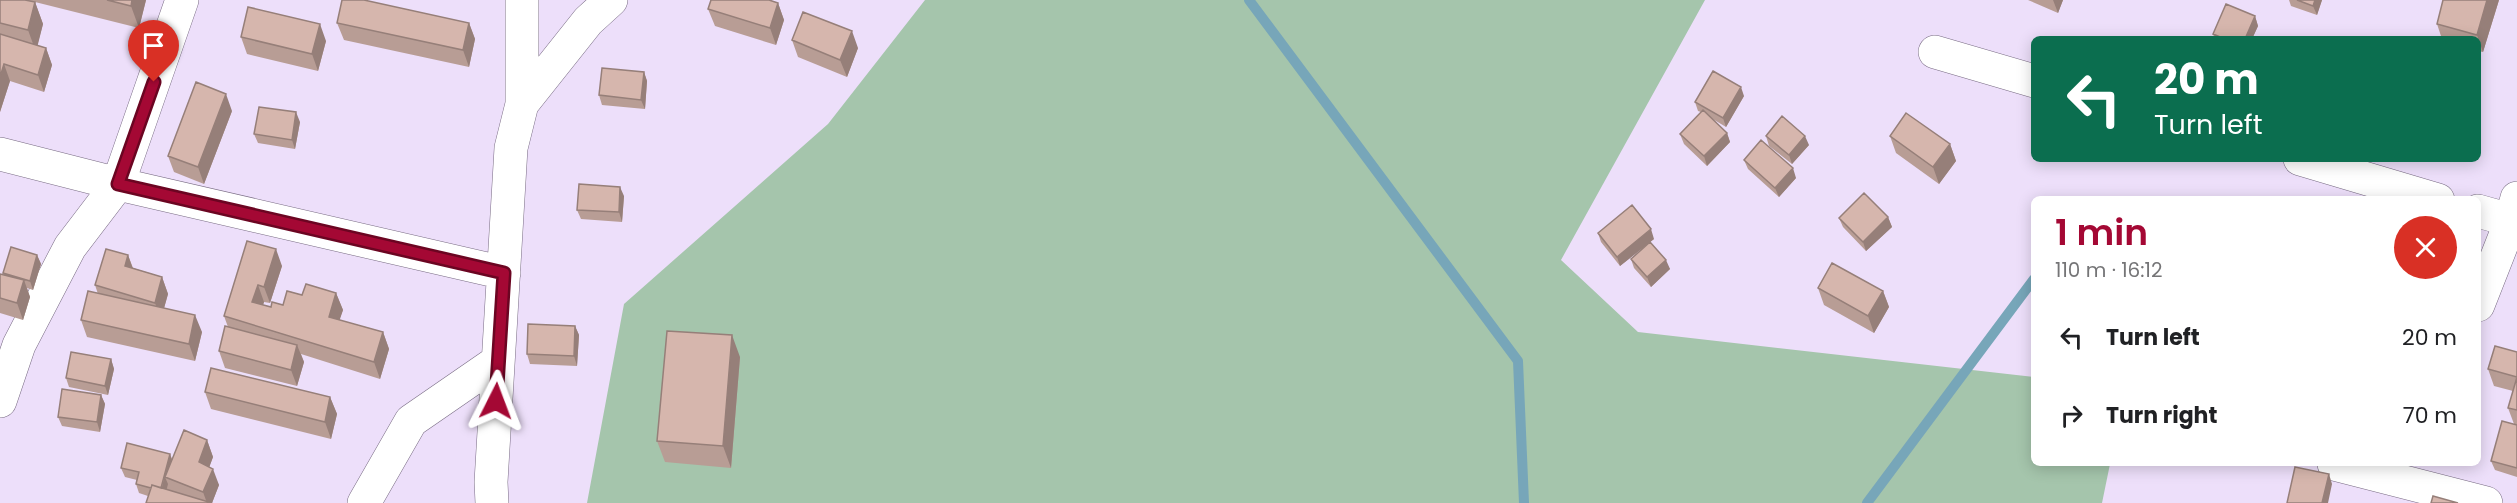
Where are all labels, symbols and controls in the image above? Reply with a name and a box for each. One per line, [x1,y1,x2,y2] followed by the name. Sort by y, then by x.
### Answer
[128,20,179,82] pin
[137,29,170,62] icon: arrive
[2154,50,2259,109] text: 20 m
[2055,60,2133,138] icon: left
[2154,106,2263,143] text: Turn left
[2055,207,2148,258] text: 1 min
[2394,216,2457,279] button: close
[2055,256,2162,284] text: 110 m · 16:12
[2055,321,2088,354] icon: left
[2106,322,2200,353] text: Turn left
[2402,322,2457,353] text: 20 m
[464,369,528,433] position arrow
[2055,399,2088,432] icon: right
[2106,400,2217,431] text: Turn right
[2403,400,2457,431] text: 70 m

